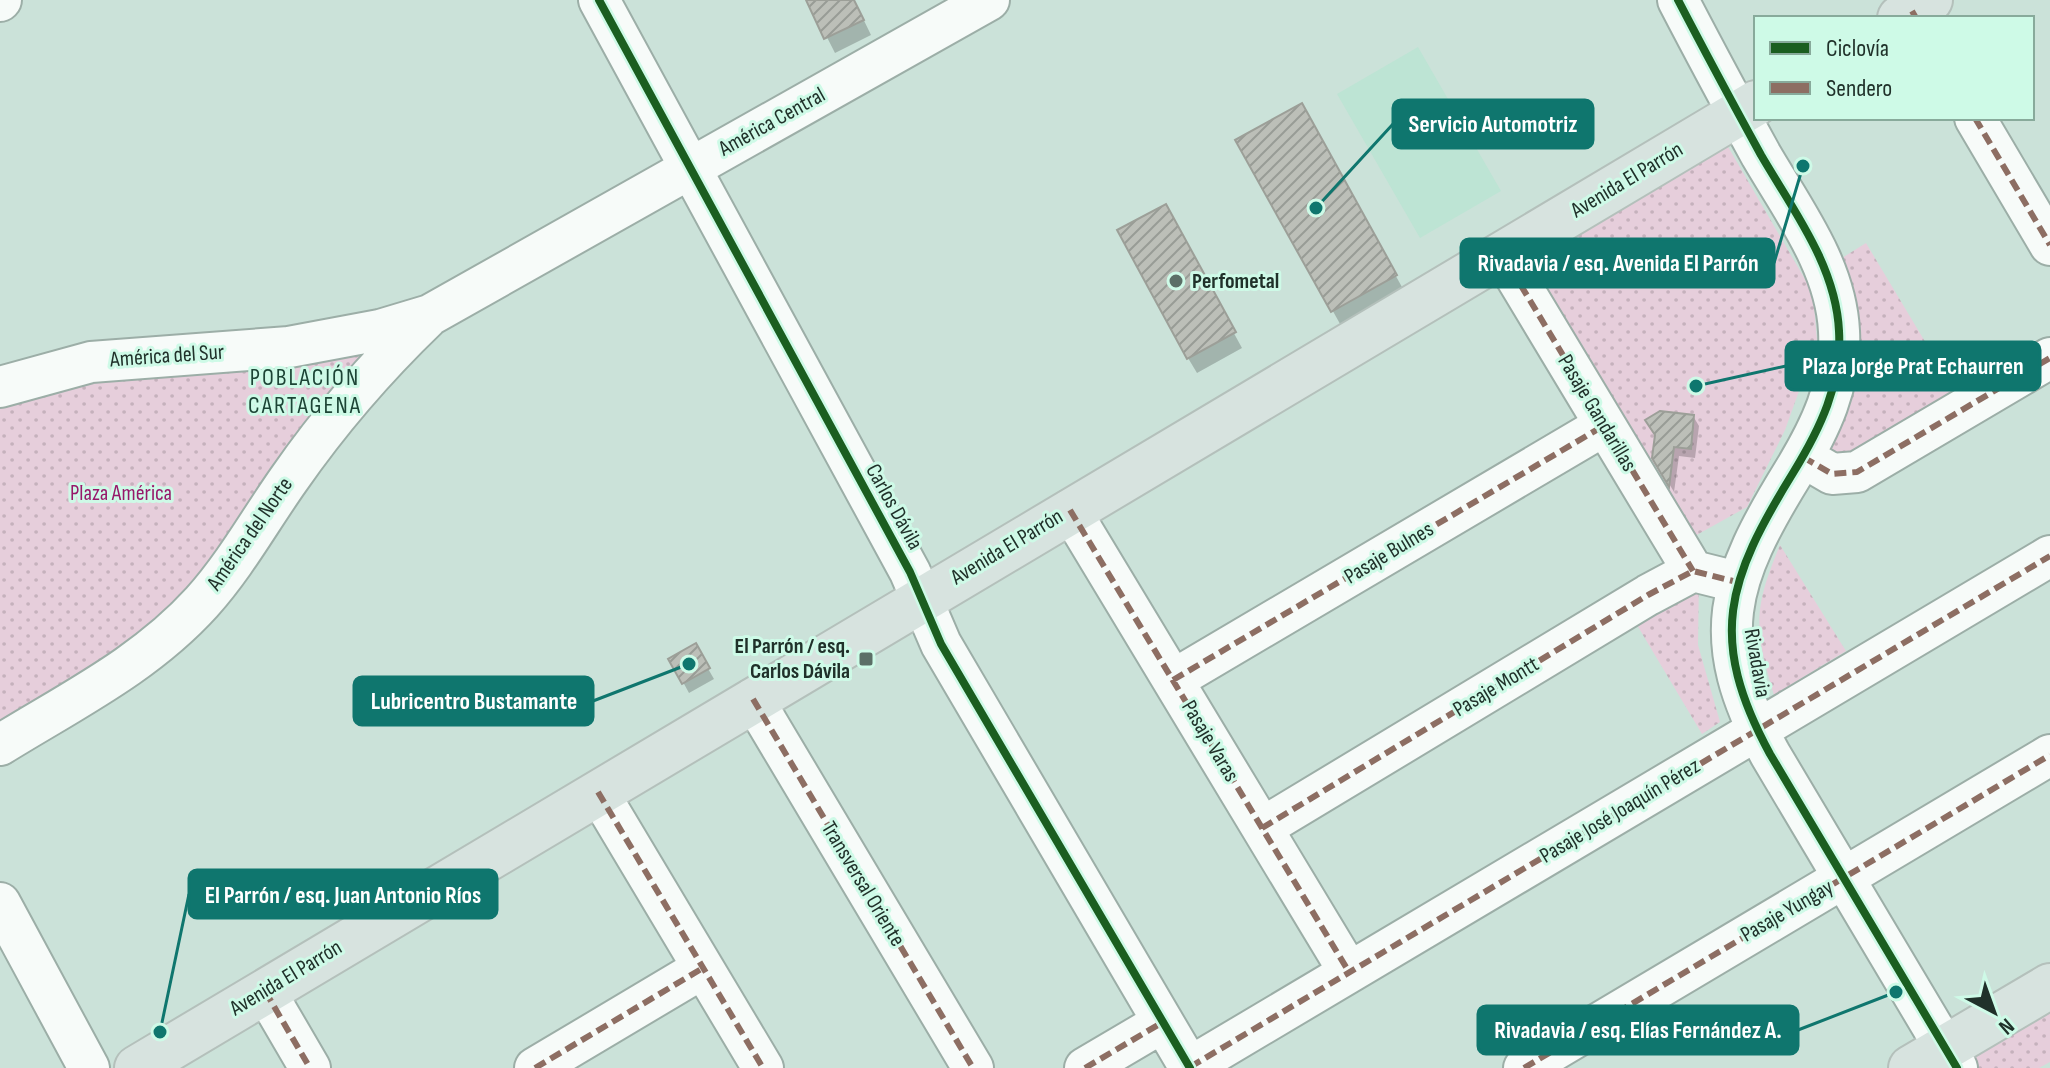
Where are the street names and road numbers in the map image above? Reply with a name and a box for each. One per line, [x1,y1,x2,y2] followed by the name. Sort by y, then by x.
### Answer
[713,82,830,163] street label: América Central
[1565,136,1688,225] street label: Avenida El Parrón
[108,339,225,374] street label: América del Sur
[1552,350,1642,476] street label: Pasaje Gandarillas
[859,459,929,555] street label: Carlos Dávila
[201,472,299,596] street label: América del Norte
[945,503,1068,592] street label: Avenida El Parrón
[1340,516,1439,590] street label: Pasaje Bulnes
[1738,626,1776,700] street label: Rivadavia
[1448,651,1544,723] street label: Pasaje Montt
[1175,695,1245,787] street label: Pasaje Varas
[1535,752,1705,869] street label: Pasaje José Joaquín Pérez
[815,817,911,951] street label: Transversal Oriente
[1736,873,1838,948] street label: Pasaje Yungay
[224,934,347,1023] street label: Avenida El Parrón

